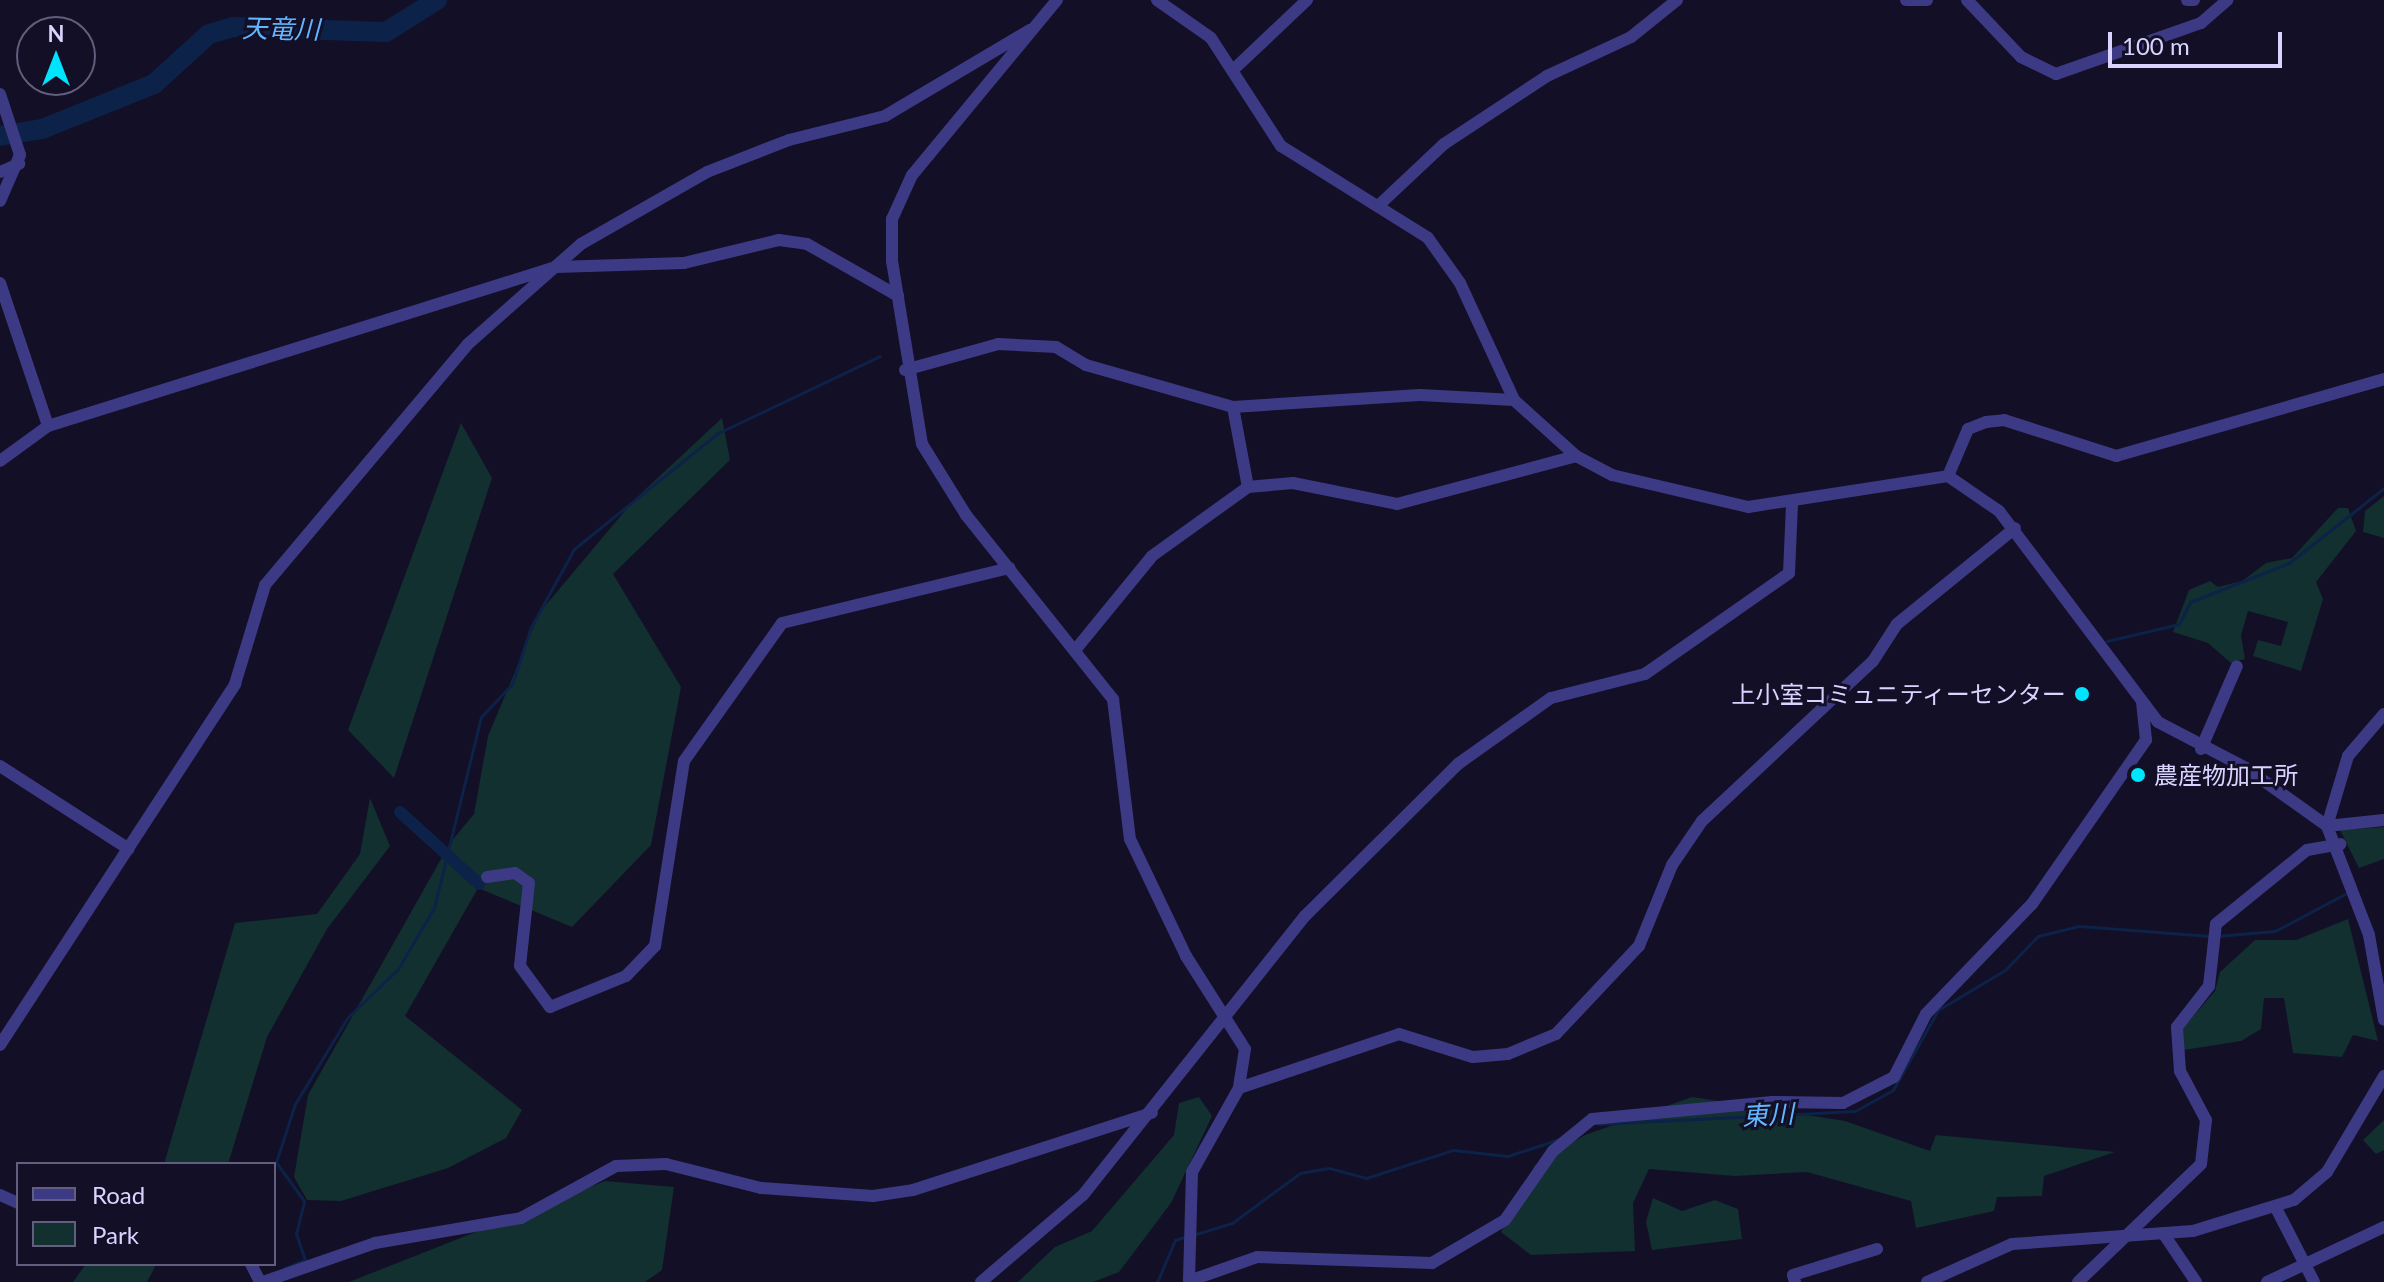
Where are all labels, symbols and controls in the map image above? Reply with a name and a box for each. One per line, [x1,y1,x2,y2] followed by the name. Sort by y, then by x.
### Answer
[242,13,320,45] water label: 天竜川
[16,16,96,96] north arrow
[2112,16,2286,66] scale bar
[48,20,64,47] text: N
[2122,31,2190,60] text: 100 m
[1730,680,2066,708] place label: 上小室コミュニティーセンター
[2073,685,2091,703] marker: 上小室コミュニティーセンター
[2154,761,2298,789] place label: 農産物加工所
[2129,766,2147,784] marker: 農産物加工所
[1741,1098,1795,1132] water label: 東川
[16,1162,276,1266] legend
[92,1180,145,1209] text: Road
[92,1220,139,1249] text: Park

